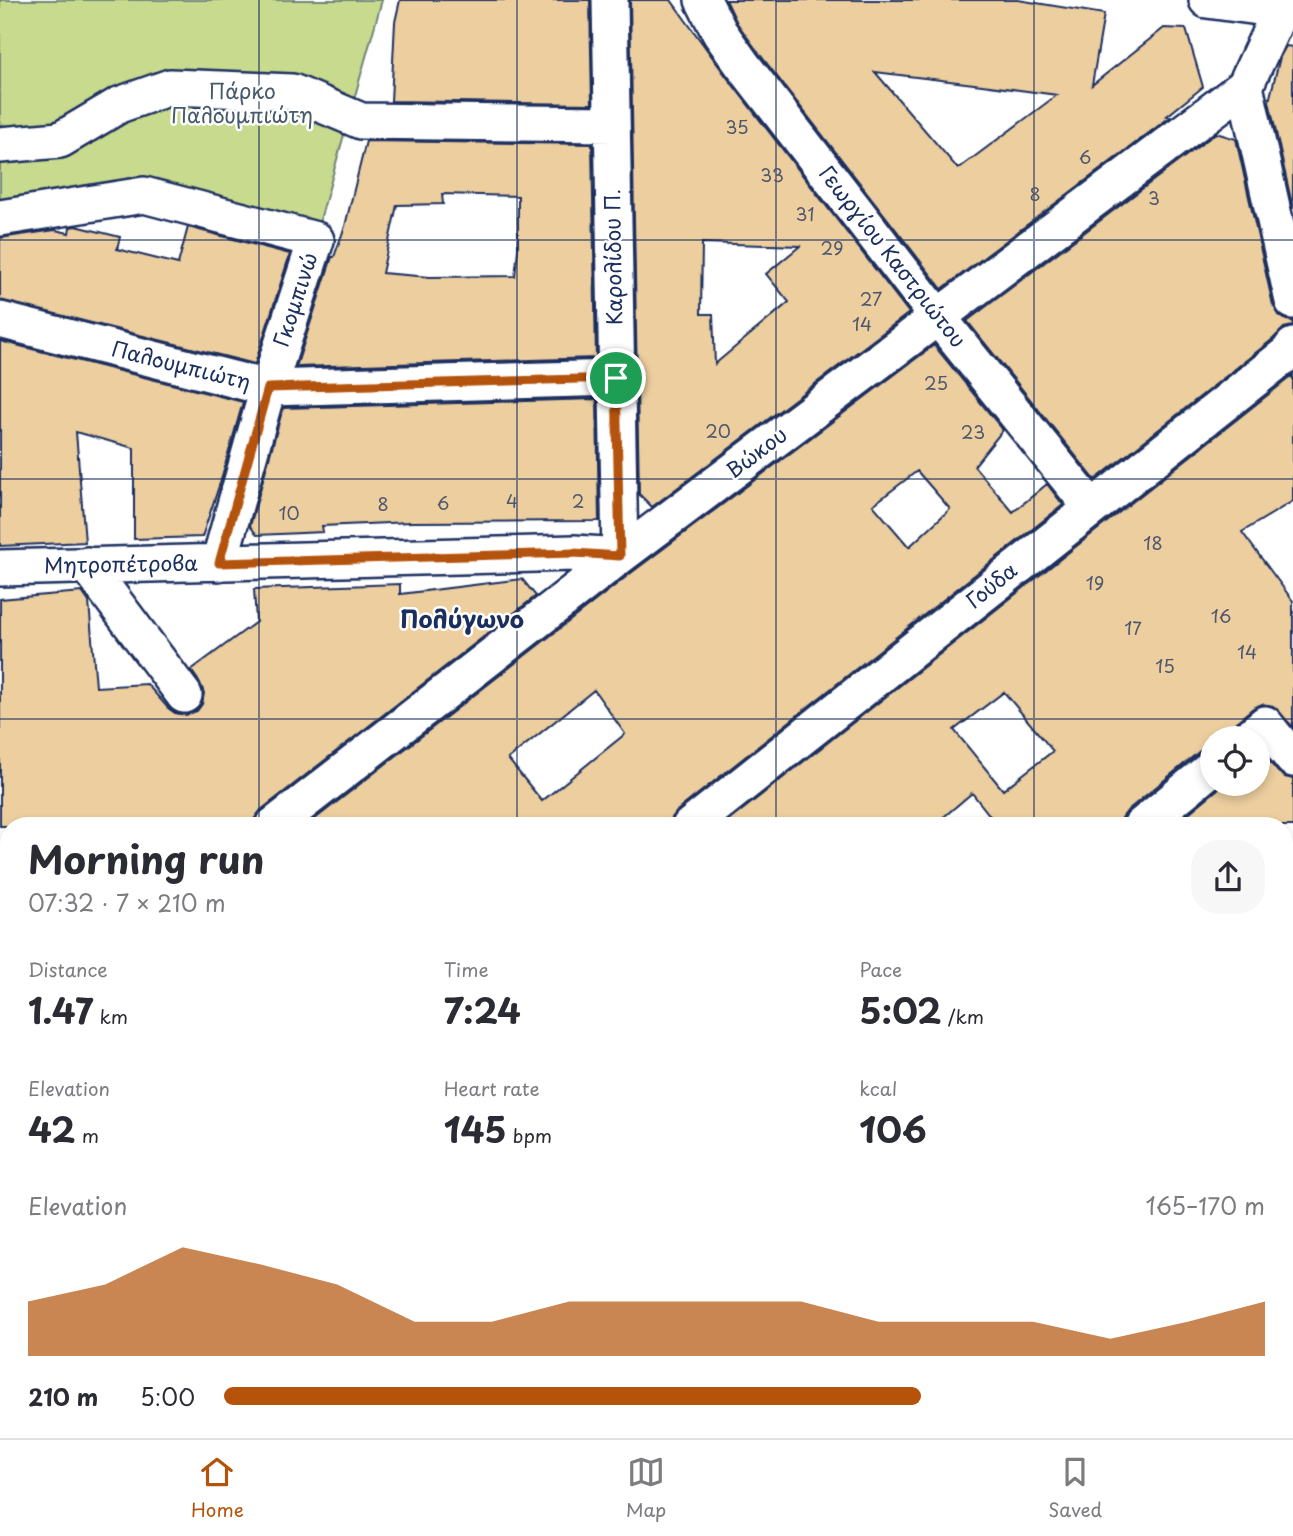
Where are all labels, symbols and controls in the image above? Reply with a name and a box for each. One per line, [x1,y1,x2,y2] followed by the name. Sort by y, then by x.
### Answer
[171,74,313,130] park label: Πάρκο Παλουμπιώτη
[725,113,749,140] house number: 35
[1079,143,1091,170] house number: 6
[812,158,975,353] street label: Γεωργίου Καστριώτου
[760,161,784,188] house number: 33
[1029,180,1041,207] house number: 8
[1148,184,1160,211] house number: 3
[595,189,629,325] street label: Καρολίδου Π.
[796,200,814,227] house number: 31
[821,234,843,261] house number: 29
[264,248,324,351] street label: Γκομπινώ
[860,285,882,312] house number: 27
[852,310,872,337] house number: 14
[109,331,254,397] street label: Παλουμπιώτη
[586,348,646,408] pin
[597,359,635,397] icon: arrive
[924,369,948,396] house number: 25
[705,417,731,444] house number: 20
[718,418,793,485] street label: Βώκου
[961,418,985,445] house number: 23
[506,487,518,514] house number: 4
[572,487,584,514] house number: 2
[437,489,449,516] house number: 6
[377,490,389,517] house number: 8
[278,499,300,526] house number: 10
[1143,529,1163,556] house number: 18
[44,546,198,580] street label: Μητροπέτροβα
[958,554,1024,615] street label: Γούδα
[1086,569,1104,596] house number: 19
[400,600,524,636] district label: Πολύγωνο
[1211,602,1231,629] house number: 16
[1124,614,1142,641] house number: 17
[1237,638,1257,665] house number: 14
[1155,652,1175,679] house number: 15
[1200,726,1270,796] map controls
[1200,726,1270,796] button: locate
[28,830,264,887] text: Morning run
[1191,840,1265,914] button: share
[28,885,226,920] text: 07:32 · 7 × 210 m
[28,955,108,983] text: Distance
[444,955,489,983] text: Time
[859,955,902,983] text: Pace
[28,983,93,1036] text: 1.47
[444,983,521,1036] text: 7:24
[859,983,942,1036] text: 5:02
[93,1002,128,1030] text: km
[942,1002,984,1030] text: /km
[28,1074,110,1102] text: Elevation
[444,1074,540,1102] text: Heart rate
[859,1074,897,1102] text: kcal
[28,1102,76,1155] text: 42
[444,1102,507,1155] text: 145
[859,1102,927,1155] text: 106
[76,1121,99,1149] text: m
[507,1121,552,1149] text: bpm
[28,1188,127,1223] text: Elevation
[1145,1188,1265,1223] text: 165–170 m
[28,1379,98,1414] text: 210 m
[140,1379,195,1414] text: 5:00
[191,1453,244,1523] tab: Home
[626,1453,666,1523] tab: Map
[1048,1453,1102,1523] tab: Saved

